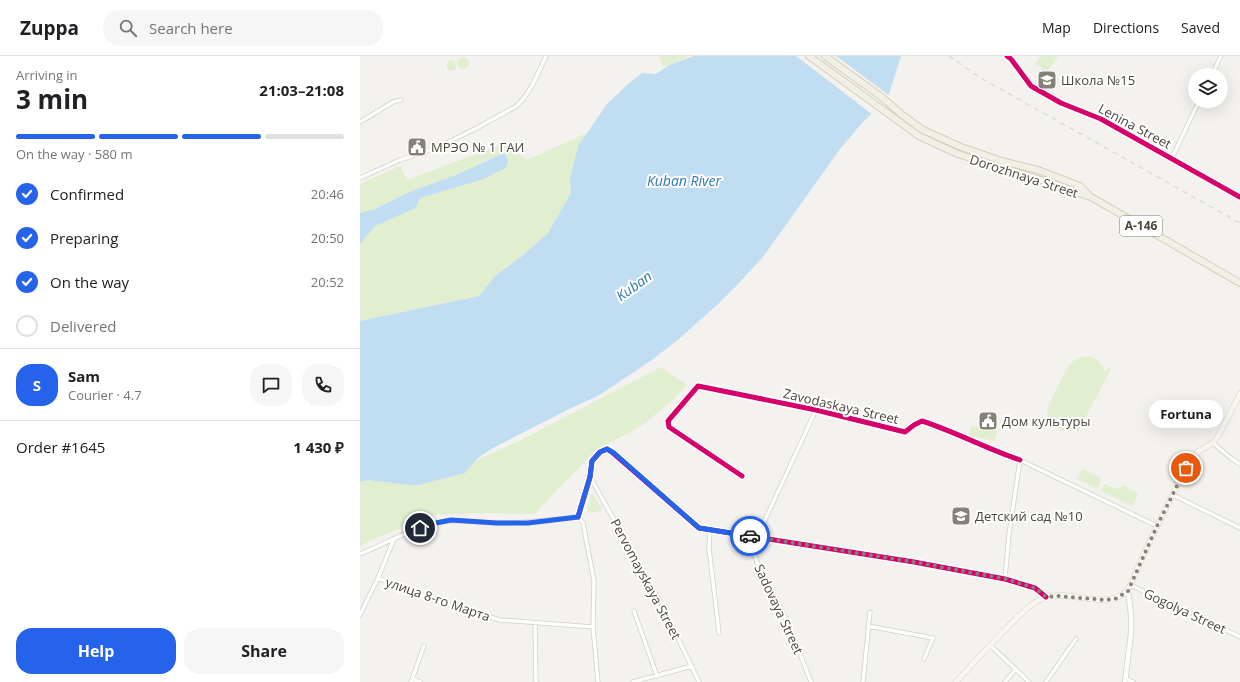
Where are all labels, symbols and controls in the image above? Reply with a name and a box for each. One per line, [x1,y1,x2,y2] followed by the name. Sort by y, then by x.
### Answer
[103,10,383,46] search box
[20,15,79,41] text: Zuppa
[117,17,139,39] icon: search
[149,18,233,38] text: Search here
[1042,18,1071,37] text: Map
[1093,18,1159,37] text: Directions
[1181,18,1220,37] text: Saved
[16,66,78,84] text: Arriving in
[1188,68,1228,108] map controls
[1188,68,1228,108] button: layers
[1036,69,1058,91] school or university icon: Школа №15
[1061,71,1135,89] place label: Школа №15
[259,80,344,100] text: 21:03–21:08
[16,81,88,117] text: 3 min
[1095,99,1175,153] street label: Lenina Street
[406,136,428,158] public building icon: МРЭО № 1 ГАИ
[431,138,524,156] place label: МРЭО № 1 ГАИ
[16,145,132,163] text: On the way · 580 m
[967,150,1081,202] street label: Dorozhnaya Street
[647,171,722,190] water label: Kuban River
[16,183,38,205] icon: check
[50,184,124,204] text: Confirmed
[311,185,344,203] text: 20:46
[1120,216,1162,236] road number: А-146
[16,227,38,249] icon: check
[50,228,118,248] text: Preparing
[311,229,344,247] text: 20:50
[612,266,655,305] water label: Kuban
[16,271,38,293] icon: check
[50,272,129,292] text: On the way
[311,273,344,291] text: 20:52
[50,316,117,336] text: Delivered
[250,364,292,406] button: chat
[302,364,344,406] button: phone
[68,366,100,386] text: Sam
[33,375,41,395] text: S
[782,384,901,428] street label: Zavodaskaya Street
[68,386,142,404] text: Courier · 4.7
[1149,400,1223,428] callout: Fortuna
[1160,405,1212,423] text: Fortuna
[977,410,999,432] public building icon: Дом культуры
[1002,412,1091,430] place label: Дом культуры
[16,437,105,457] text: Order #1645
[293,437,344,457] text: 1 430 ₽
[1169,451,1203,485] pin
[1175,457,1197,479] icon: bag
[950,505,972,527] school or university icon: Детский сад №10
[975,507,1083,525] place label: Детский сад №10
[403,511,437,545] pin
[607,516,686,643] street label: Pervomayskaya Street
[730,516,770,556] courier
[409,517,431,539] icon: home
[739,525,761,547] icon: car
[750,561,808,657] street label: Sadovaya Street
[383,573,493,625] street label: улица 8-го Марта
[1141,584,1229,638] street label: Gogolya Street
[16,628,176,674] button: Help
[184,628,344,674] button: Share

